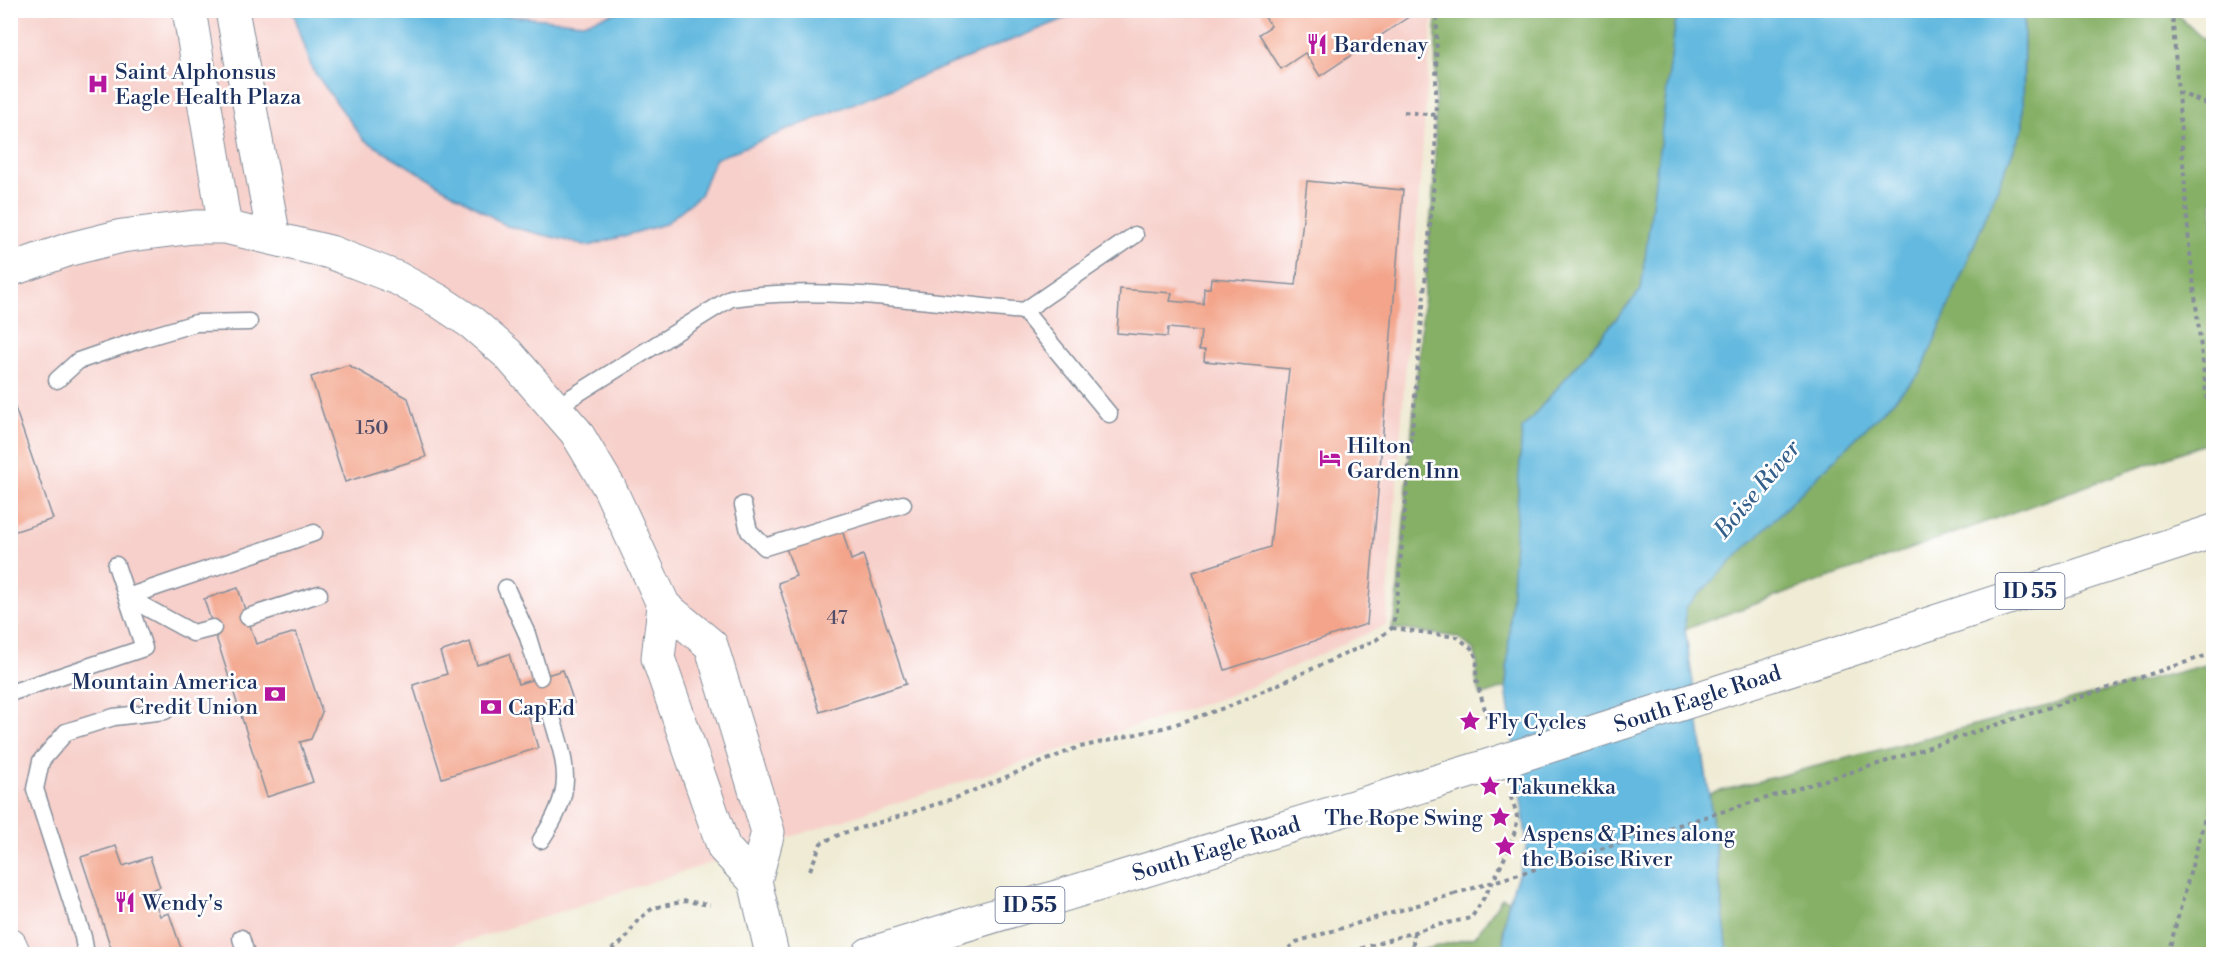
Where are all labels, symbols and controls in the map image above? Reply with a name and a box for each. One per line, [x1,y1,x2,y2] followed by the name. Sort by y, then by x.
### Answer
[1305,32,1329,56] restaurant icon: Bardenay
[1333,32,1429,59] place label: Bardenay
[115,59,302,111] place label: Saint Alphonsus Eagle Health Plaza
[86,72,110,96] hospital icon: Saint Alphonsus Eagle Health Plaza
[356,416,388,441] house number: 150
[1347,433,1460,485] place label: Hilton Garden Inn
[1707,434,1808,546] water label: Boise River
[1318,446,1342,470] hotel icon: Hilton Garden Inn
[1996,573,2064,609] road number: ID 55
[826,606,848,631] house number: 47
[1610,660,1785,739] street label: South Eagle Road
[71,669,259,721] place label: Mountain America Credit Union
[263,682,287,706] bank icon: Mountain America Credit Union
[479,695,503,719] bank icon: CapEd
[508,695,575,722] place label: CapEd
[1458,709,1482,733] place icon: Fly Cycles
[1487,709,1586,736] place label: Fly Cycles
[1478,774,1502,798] place icon: Takunekka
[1507,774,1617,801] place label: Takunekka
[1324,805,1484,832] place label: The Rope Swing
[1488,805,1512,829] place icon: The Rope Swing
[1129,811,1304,888] street label: South Eagle Road
[1521,821,1736,873] place label: Aspens & Pines along the Boise River
[1493,834,1517,858] place icon: Aspens & Pines along the Boise River
[996,887,1064,923] road number: ID 55
[113,890,137,914] restaurant icon: Wendy's
[141,890,223,917] place label: Wendy's

